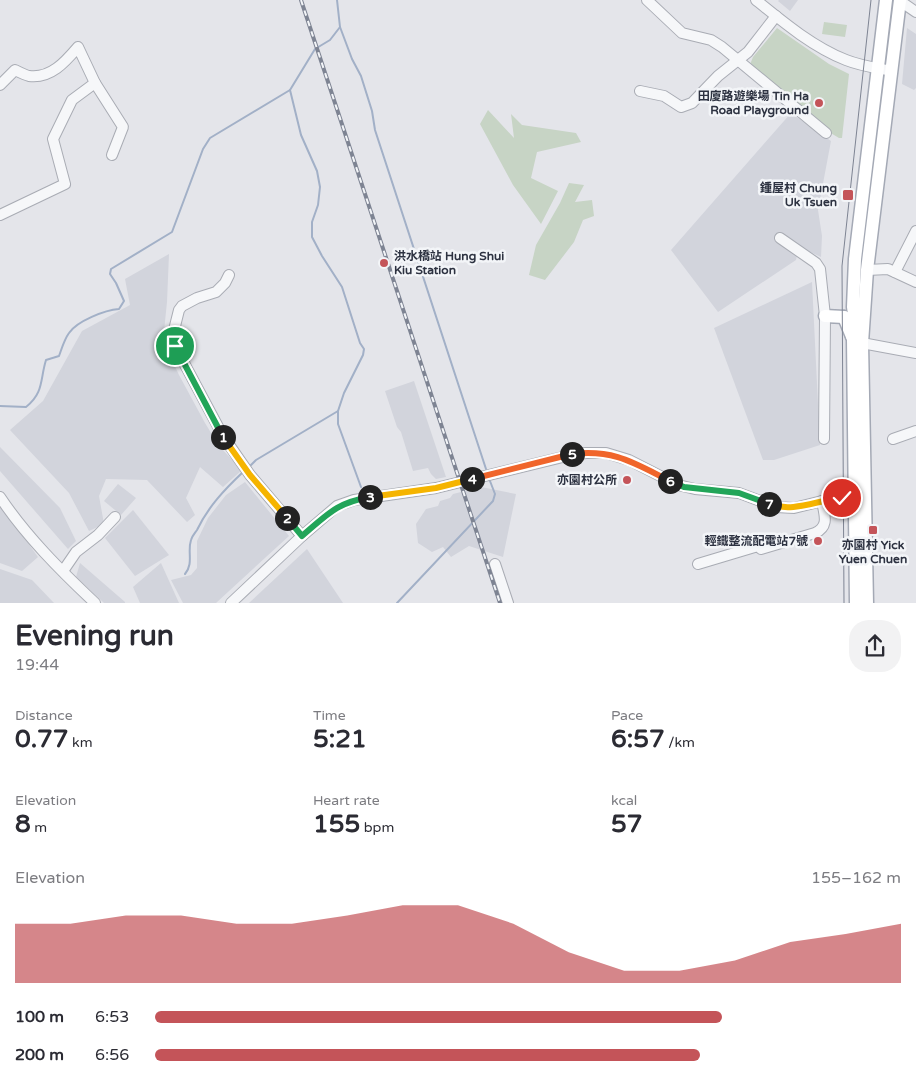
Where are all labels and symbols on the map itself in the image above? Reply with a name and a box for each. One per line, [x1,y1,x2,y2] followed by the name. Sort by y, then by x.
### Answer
[697,89,809,118] place label: 田廈路遊樂場 Tin Ha Road Playground
[813,97,825,109] marker: 田廈路遊樂場 Tin Ha Road Playground
[760,181,837,209] place label: 鍾屋村 Chung Uk Tsuen
[841,188,855,202] marker: 鍾屋村 Chung Uk Tsuen
[394,249,504,277] place label: 洪水橋站 Hung Shui Kiu Station
[378,257,390,269] marker: 洪水橋站 Hung Shui Kiu Station
[154,325,196,367] pin
[210,424,236,450] pin: 1
[560,442,584,466] pin: 5
[460,466,484,492] pin: 4
[658,468,682,494] pin: 6
[557,473,617,487] place label: 亦園村公所
[621,474,633,486] marker: 亦園村公所
[821,477,863,519] pin
[358,484,382,510] pin: 3
[756,492,782,516] pin: 7
[274,506,300,530] pin: 2
[867,524,879,536] marker: 亦園村 Yick Yuen Chuen
[704,534,808,548] place label: 輕鐵整流配電站7號
[812,535,824,547] marker: 輕鐵整流配電站7號
[839,538,907,566] place label: 亦園村 Yick Yuen Chuen

